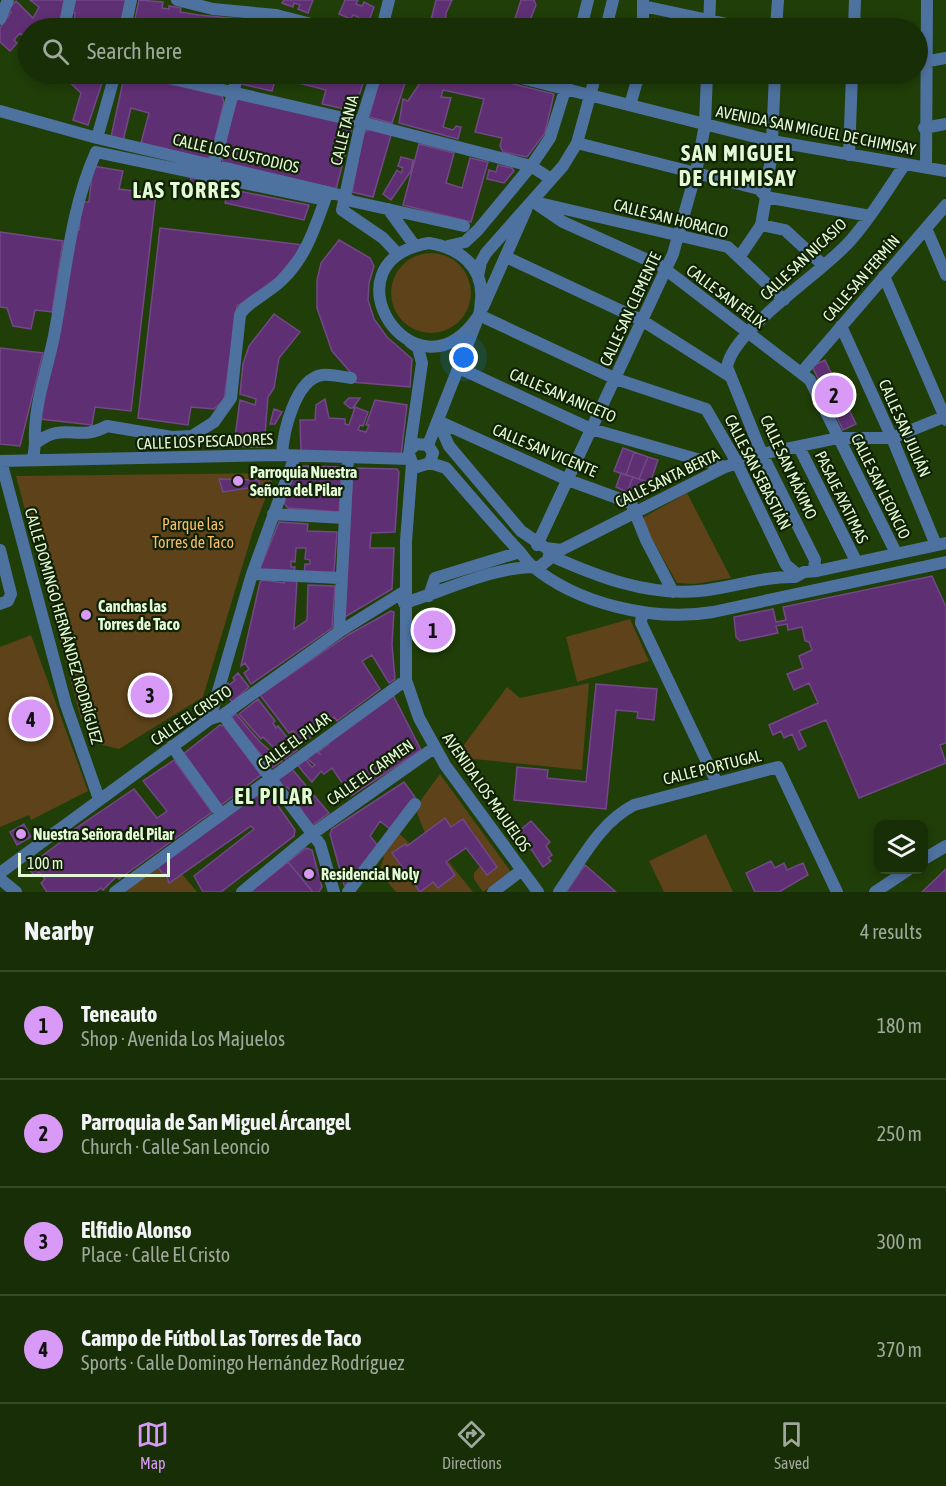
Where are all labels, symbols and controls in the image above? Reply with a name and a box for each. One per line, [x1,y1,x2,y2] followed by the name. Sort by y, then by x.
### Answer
[18,18,928,84] search box
[39,35,72,68] icon: search
[87,38,182,64] text: Search here
[327,93,361,167] street label: CALLE TANIA
[715,102,918,158] street label: AVENIDA SAN MIGUEL DE CHIMISAY
[171,130,301,176] street label: CALLE LOS CUSTODIOS
[679,140,797,191] district label: SAN MIGUEL DE CHIMISAY
[132,177,242,203] district label: LAS TORRES
[612,195,730,241] street label: CALLE SAN HORACIO
[756,214,850,304] street label: CALLE SAN NICASIO
[819,231,903,325] street label: CALLE SAN FERMÍN
[596,249,664,369] street label: CALLE SAN CLEMENTE
[683,261,769,332] street label: CALLE SAN FÉLIX
[449,343,478,372] your location
[507,364,619,426] street label: CALLE SAN ANICETO
[814,372,854,418] pin: 2
[875,376,935,480] street label: CALLE SAN JULIÁN
[721,411,795,533] street label: CALLE SAN SEBASTIÁN
[757,412,821,522] street label: CALLE SAN MÁXIMO
[490,420,600,480] street label: CALLE SAN VICENTE
[136,430,274,452] street label: CALLE LOS PESCADORES
[848,430,914,542] street label: CALLE SAN LEONCIO
[612,445,722,511] street label: CALLE SANTA BERTA
[812,448,872,546] street label: PASAJE AYATIMAS
[250,463,357,499] place label: Parroquia Nuestra Señora del Pilar
[231,474,245,488] marker: Parroquia Nuestra Señora del Pilar
[22,506,106,746] street label: CALLE DOMINGO HERNÁNDEZ RODRÍGUEZ
[152,515,234,551] park label: Parque las Torres de Taco
[98,597,180,633] place label: Canchas las Torres de Taco
[79,608,93,622] marker: Canchas las Torres de Taco
[414,608,452,652] pin: 1
[130,672,170,718] pin: 3
[147,681,235,749] street label: CALLE EL CRISTO
[12,696,51,742] pin: 4
[254,709,334,773] street label: CALLE EL PILAR
[439,729,535,855] street label: AVENIDA LOS MAJUELOS
[323,735,417,809] street label: CALLE EL CARMEN
[661,746,764,788] street label: CALLE PORTUGAL
[234,783,314,809] district label: EL PILAR
[874,820,928,874] map controls
[874,820,928,874] button: layers
[33,825,174,843] place label: Nuestra Señora del Pilar
[14,827,28,841] marker: Nuestra Señora del Pilar
[18,850,170,878] scale bar
[27,854,63,872] text: 100 m
[321,865,420,883] place label: Residencial Noly
[302,867,316,881] marker: Residencial Noly
[24,916,94,946] text: Nearby
[860,920,922,943] text: 4 results
[81,1001,157,1027] text: Teneauto
[39,1014,48,1037] text: 1
[877,1014,922,1037] text: 180 m
[81,1027,285,1050] text: Shop · Avenida Los Majuelos
[81,1109,351,1135] text: Parroquia de San Miguel Árcangel
[39,1122,48,1145] text: 2
[877,1122,922,1145] text: 250 m
[81,1135,270,1158] text: Church · Calle San Leoncio
[81,1217,192,1243] text: Elfidio Alonso
[39,1230,48,1253] text: 3
[877,1230,922,1253] text: 300 m
[81,1243,230,1266] text: Place · Calle El Cristo
[81,1325,362,1351] text: Campo de Fútbol Las Torres de Taco
[39,1338,48,1361] text: 4
[877,1338,922,1361] text: 370 m
[81,1351,404,1374] text: Sports · Calle Domingo Hernández Rodríguez
[136,1418,169,1472] tab: Map
[442,1418,502,1472] tab: Directions
[774,1418,810,1472] tab: Saved

